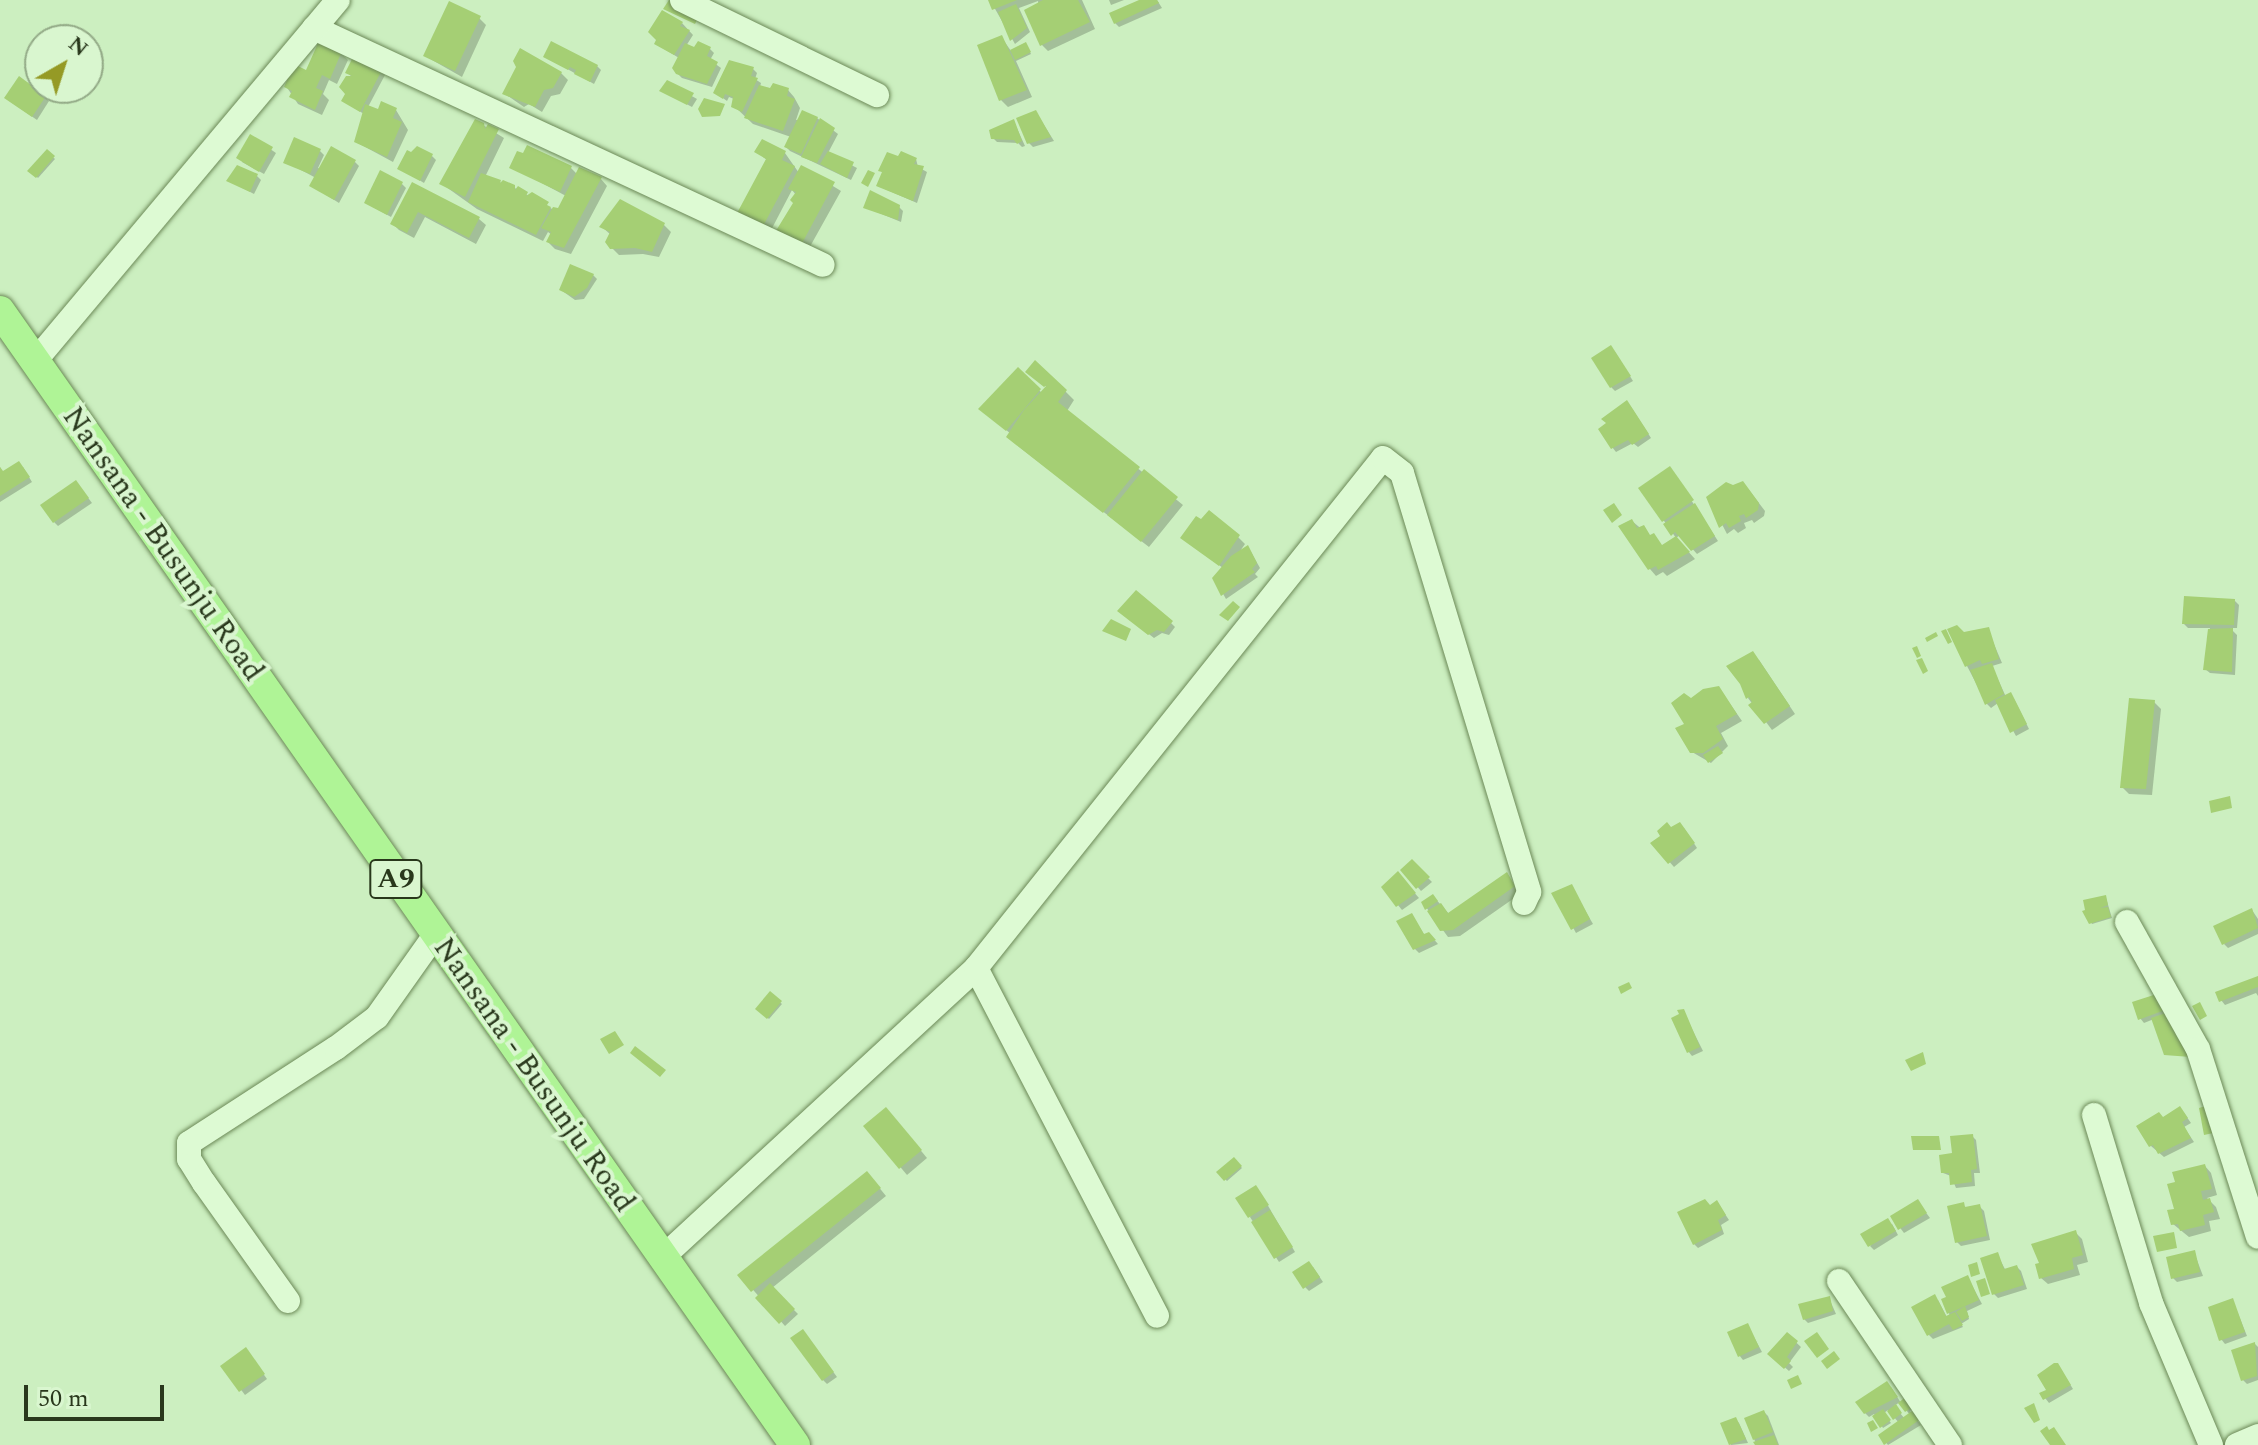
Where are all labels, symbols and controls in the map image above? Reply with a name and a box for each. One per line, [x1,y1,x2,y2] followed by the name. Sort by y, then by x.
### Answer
[24,24,104,104] north arrow
[61,28,96,65] text: N
[55,400,271,688] street label: Nansana - Busunju Road
[368,855,424,903] road number: A9
[426,931,642,1219] street label: Nansana - Busunju Road
[28,1369,168,1419] scale bar
[38,1381,89,1417] text: 50 m

